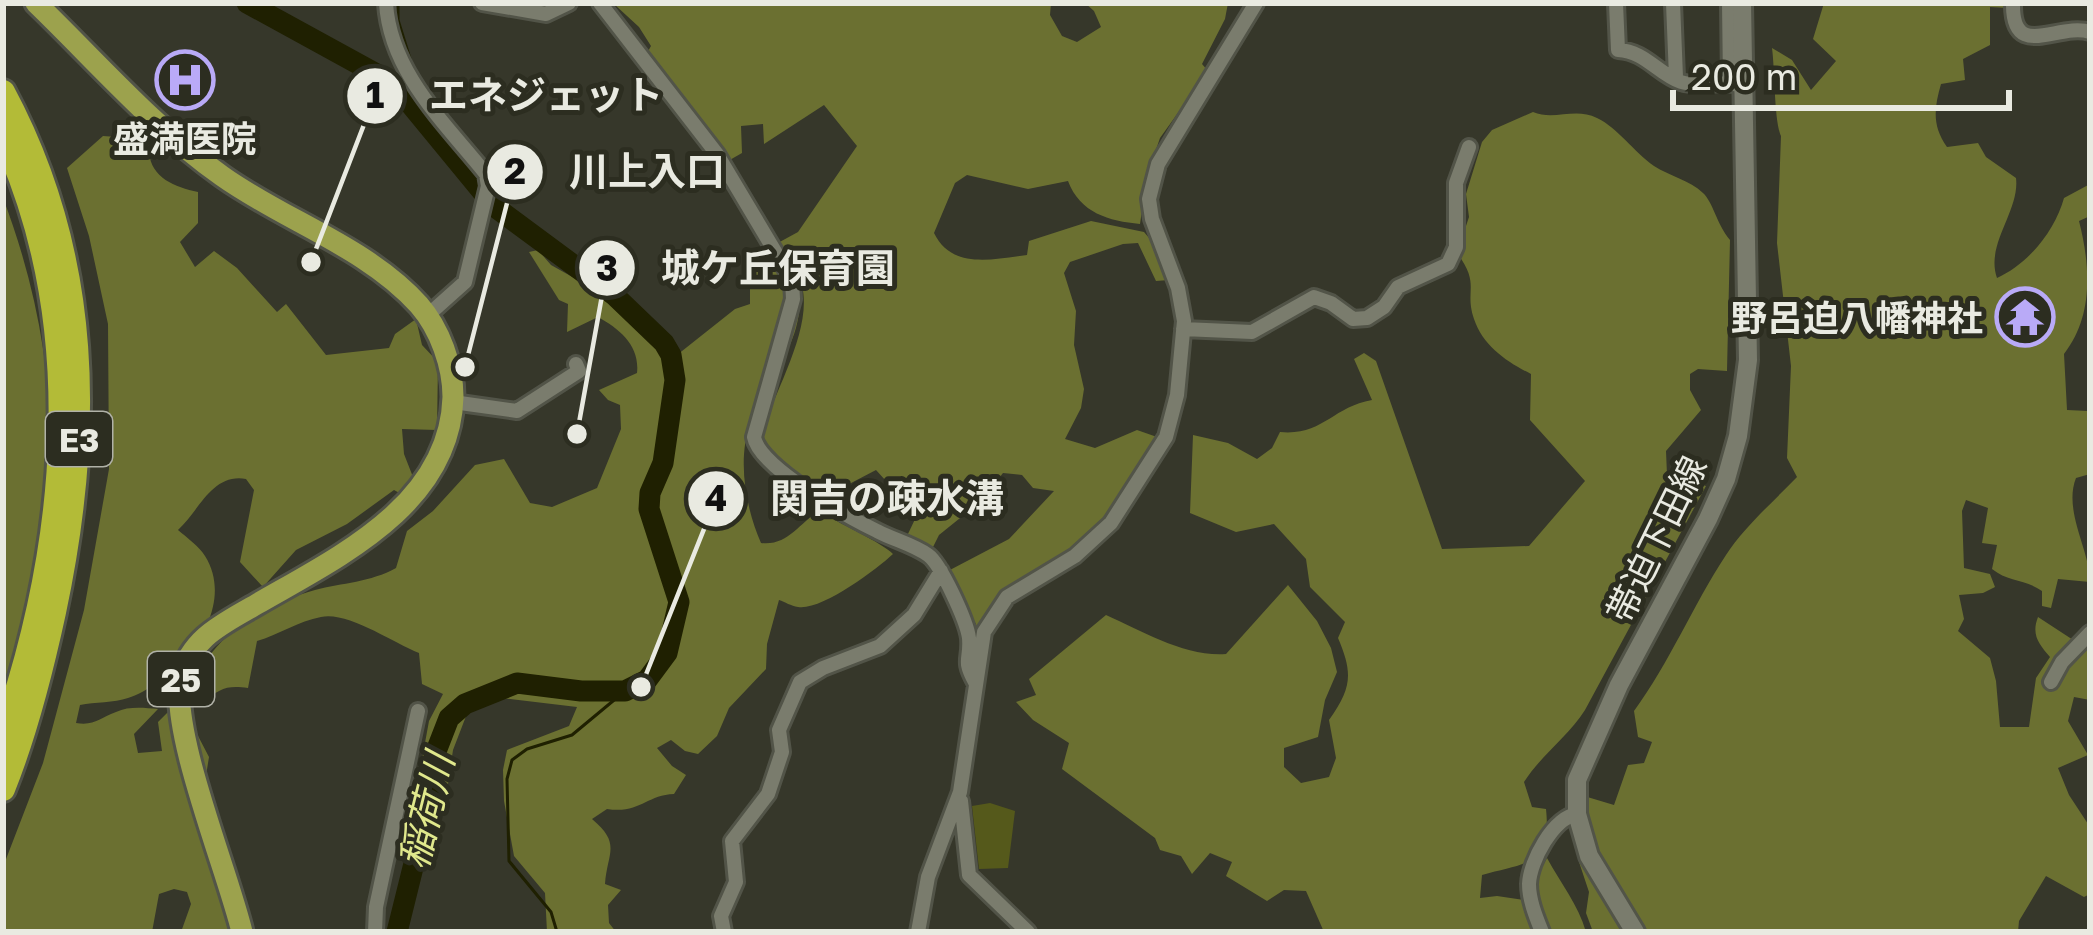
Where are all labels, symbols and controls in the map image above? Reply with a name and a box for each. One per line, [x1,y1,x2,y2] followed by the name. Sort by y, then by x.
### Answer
[1673,36,2009,110] scale bar
[154,49,216,111] hospital icon: 盛満医院
[1691,55,1797,98] text: 200 m
[345,58,687,133] callout: エネジェット
[429,71,663,118] text: エネジェット
[366,73,384,116] text: 1
[113,117,257,160] place label: 盛満医院
[485,134,749,209] callout: 川上入口
[569,147,725,194] text: 川上入口
[504,149,526,192] text: 2
[577,231,919,306] callout: 城ケ丘保育園
[661,244,895,291] text: 城ケ丘保育園
[596,246,618,289] text: 3
[1994,286,2056,348] temple icon: 野呂迫八幡神社
[1731,296,1983,339] place label: 野呂迫八幡神社
[46,412,112,466] road number: E3
[1597,449,1715,629] street label: 帯迫下田線
[686,461,1028,536] callout: 関吉の疎水溝
[770,474,1004,521] text: 関吉の疎水溝
[705,476,727,519] text: 4
[148,652,214,706] road number: 25
[389,745,464,873] water label: 稲荷川

